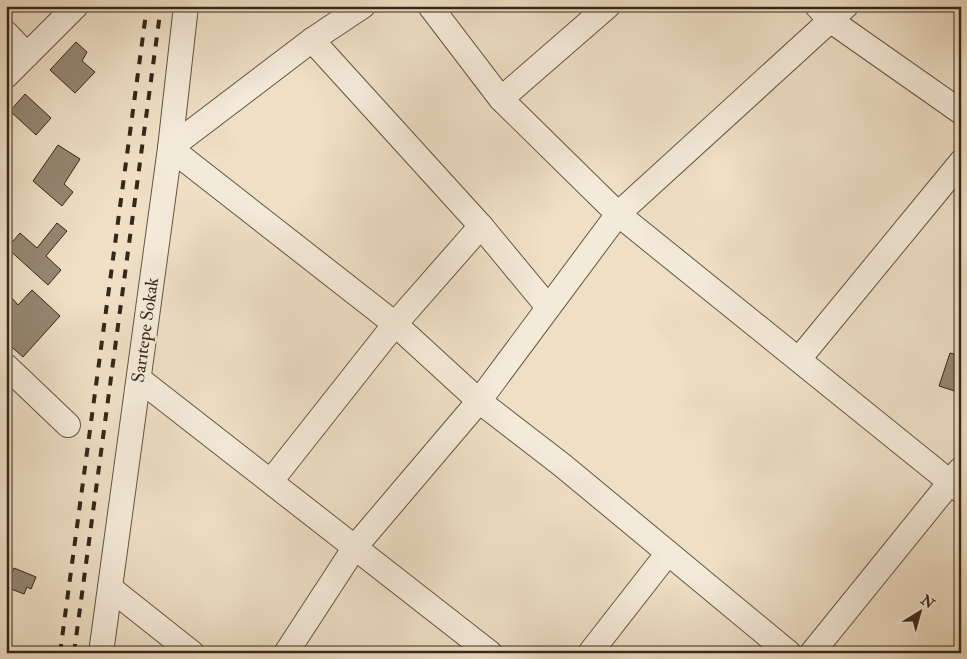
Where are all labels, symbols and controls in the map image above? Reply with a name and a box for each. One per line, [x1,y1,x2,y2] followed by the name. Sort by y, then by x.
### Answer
[127,276,164,384] street label: Sarıtepe Sokak
[894,586,944,636] north arrow
[917,591,938,613] text: N

